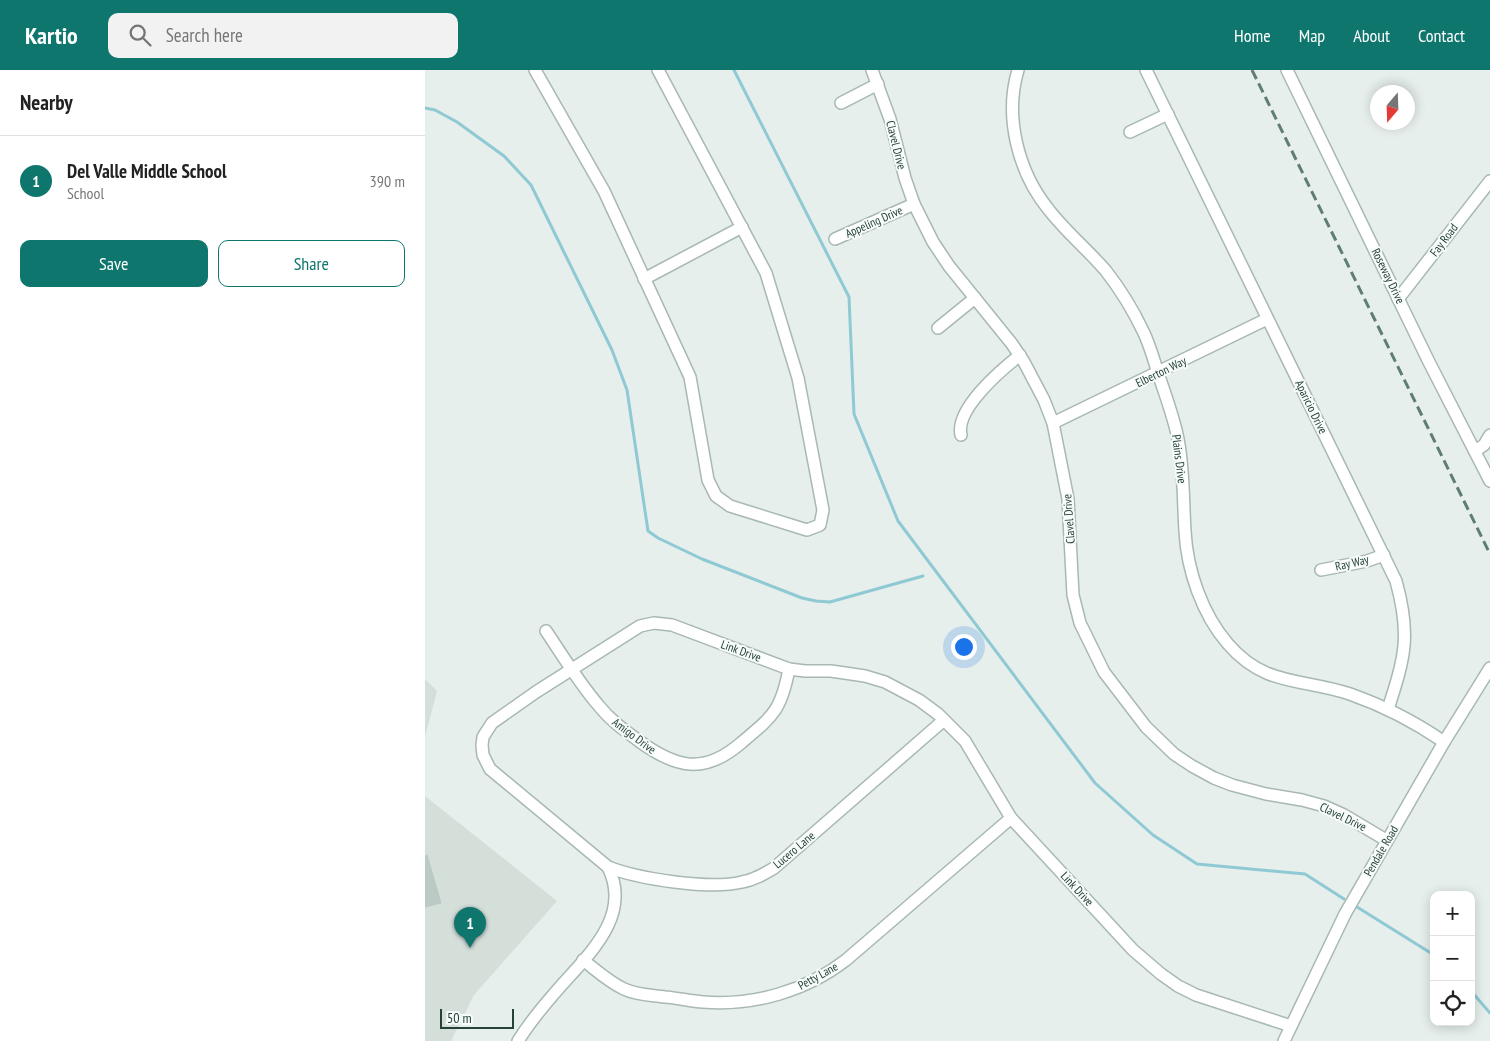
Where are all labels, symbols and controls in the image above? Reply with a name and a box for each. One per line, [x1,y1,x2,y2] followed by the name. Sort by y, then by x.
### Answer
[108,13,458,58] search box
[25,20,78,51] text: Kartio
[126,21,154,49] icon: search
[166,23,243,47] text: Search here
[1234,24,1271,47] text: Home
[1299,24,1325,47] text: Map
[1353,24,1390,47] text: About
[1418,24,1465,47] text: Contact
[1370,85,1415,130] north arrow
[20,89,73,116] text: Nearby
[883,119,910,171] street label: Clavel Drive
[67,159,227,183] text: Del Valle Middle School
[32,171,40,191] text: 1
[370,171,405,191] text: 390 m
[67,183,104,203] text: School
[843,202,905,241] street label: Appeling Drive
[1426,220,1461,259] street label: Fay Road
[20,240,208,287] button: Save
[218,240,405,287] button: Share
[1369,246,1408,306] street label: Roseway Drive
[1133,353,1189,390] street label: Elberton Way
[1292,377,1331,436] street label: Aparicio Drive
[1169,434,1190,484] street label: Plains Drive
[1059,494,1078,544] street label: Clavel Drive
[1334,551,1371,574] street label: Ray Way
[951,634,977,660] your location
[719,636,763,665] street label: Link Drive
[609,714,659,757] street label: Amigo Drive
[1318,799,1369,834] street label: Clavel Drive
[1360,823,1401,879] street label: Pendale Road
[770,828,818,871] street label: Lucero Lane
[1058,868,1097,909] street label: Link Drive
[1430,891,1475,1026] map controls
[1430,891,1475,936] button: +
[454,907,486,948] pin: 1
[1430,936,1475,981] button: −
[795,959,840,993] street label: Petty Lane
[1430,981,1475,1026] button: locate
[440,1006,514,1029] scale bar
[447,1009,472,1027] text: 50 m

